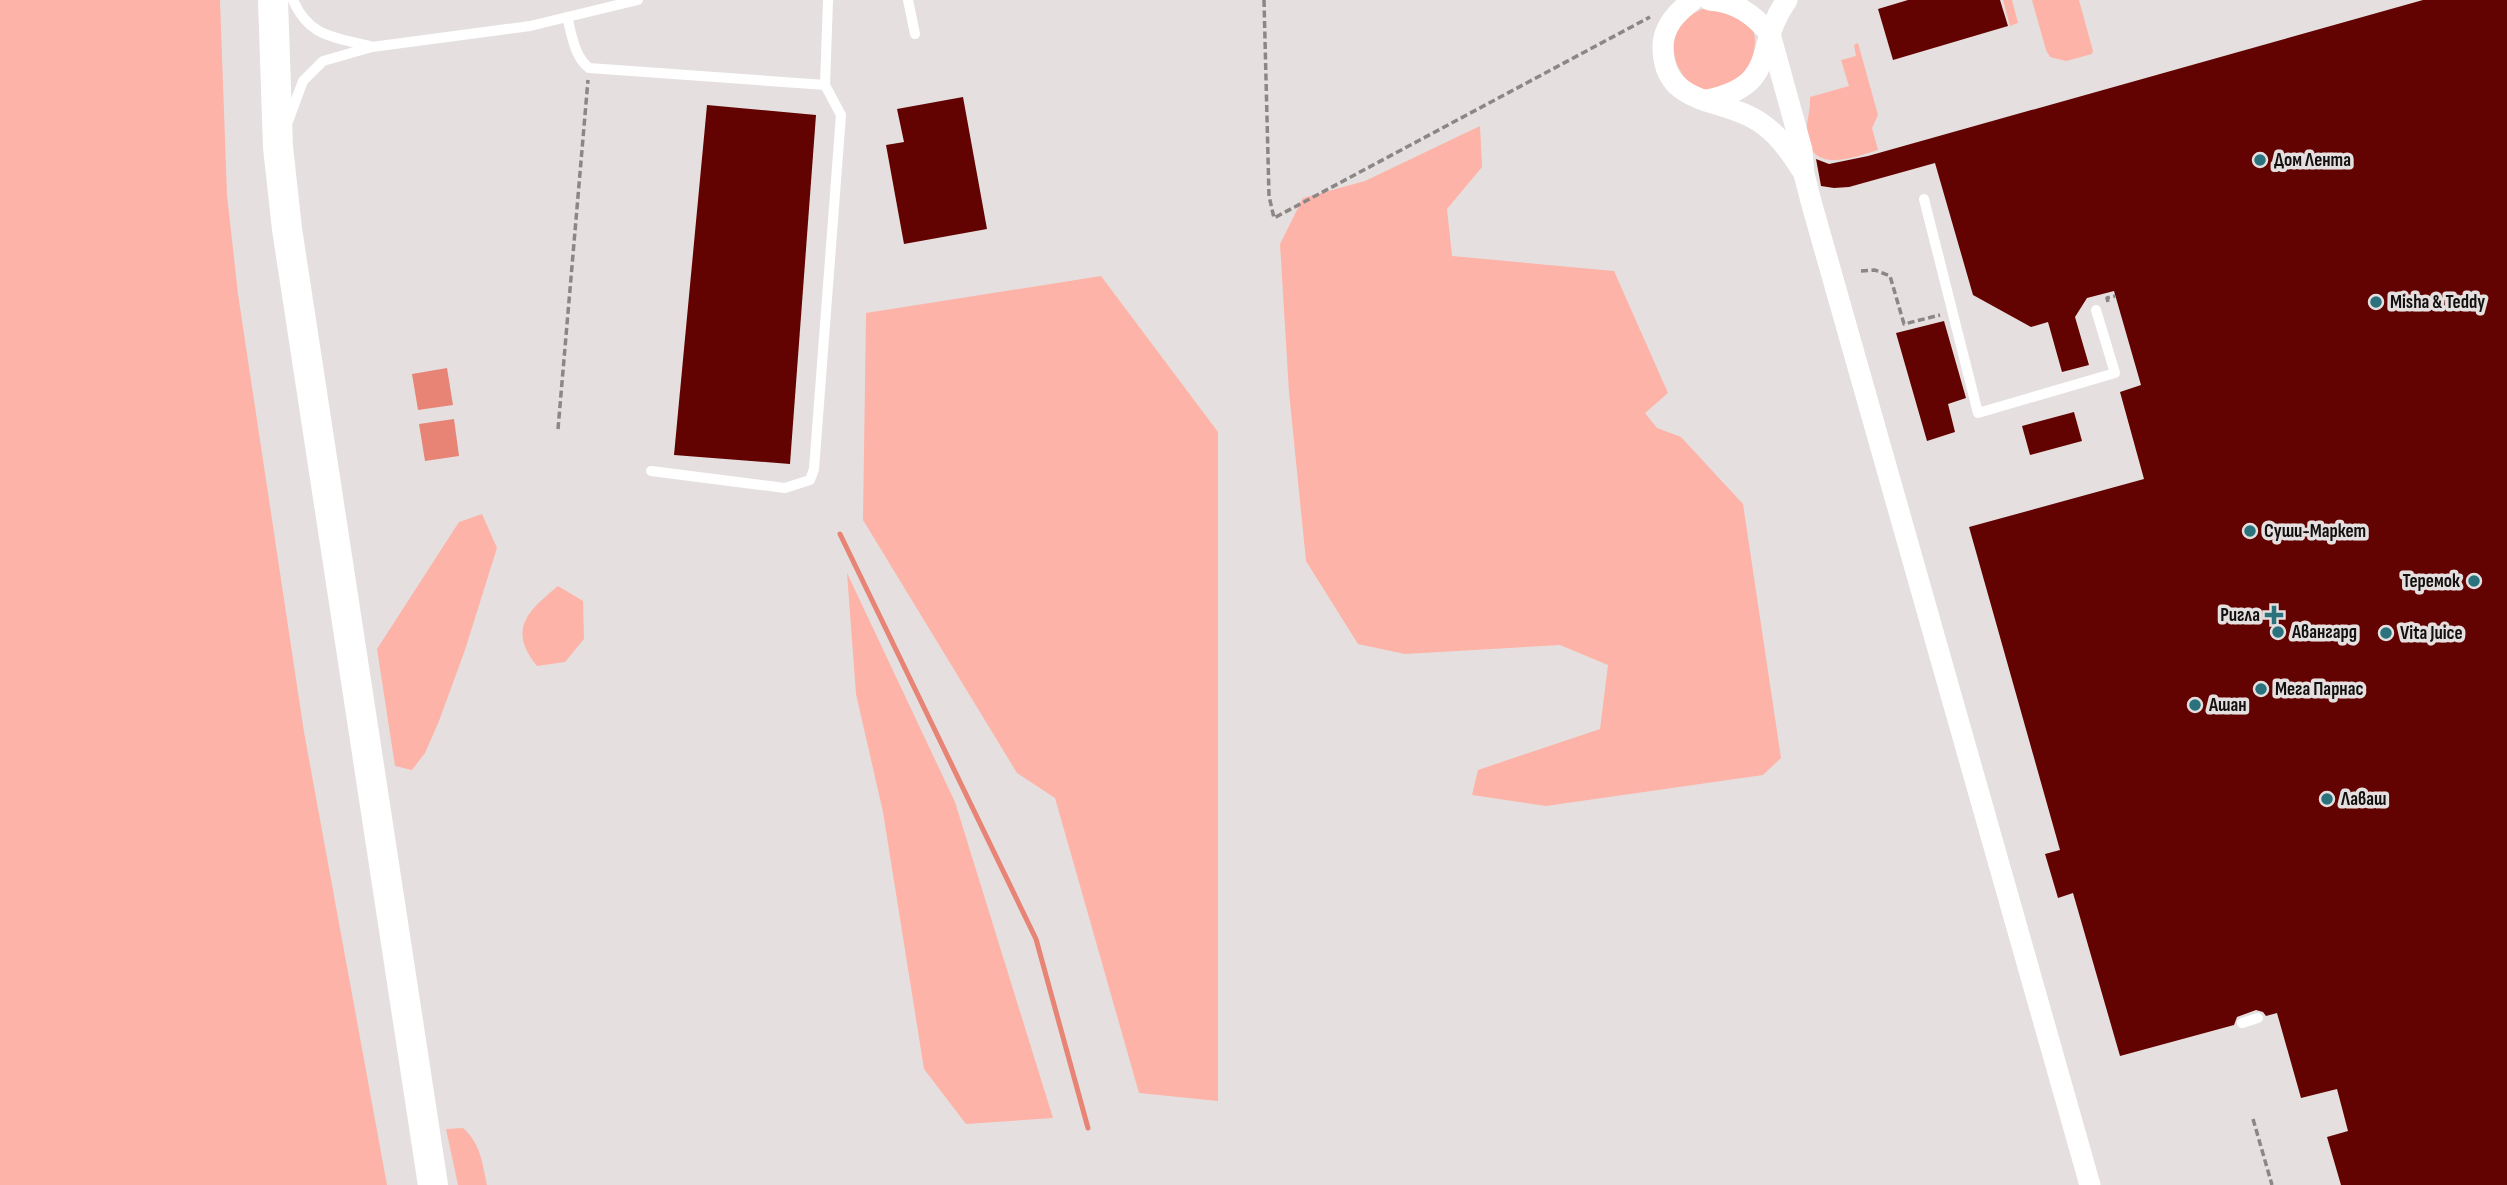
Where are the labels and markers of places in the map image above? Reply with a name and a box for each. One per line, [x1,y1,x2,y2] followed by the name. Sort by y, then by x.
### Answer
[2274,149,2351,172] place label: Дом Лента
[2252,152,2268,168] marker: Дом Лента
[2390,291,2485,314] place label: Misha & Teddy
[2368,294,2384,310] marker: Misha & Teddy
[2264,520,2366,543] place label: Суши-Маркет
[2242,523,2258,539] marker: Суши-Маркет
[2402,570,2460,593] place label: Теремок
[2466,573,2482,589] marker: Теремок
[2220,604,2260,627] place label: Ригла
[2266,607,2282,623] marker: Ригла
[2291,621,2357,644] place label: Авангард
[2400,622,2463,645] place label: Vita Juice
[2270,624,2286,640] marker: Авангард
[2378,625,2394,641] marker: Vita Juice
[2275,678,2363,701] place label: Мега Парнас
[2253,681,2269,697] marker: Мега Парнас
[2208,694,2247,717] place label: Ашан
[2187,697,2203,713] marker: Ашан
[2340,788,2387,811] place label: Лаваш
[2319,791,2335,807] marker: Лаваш

